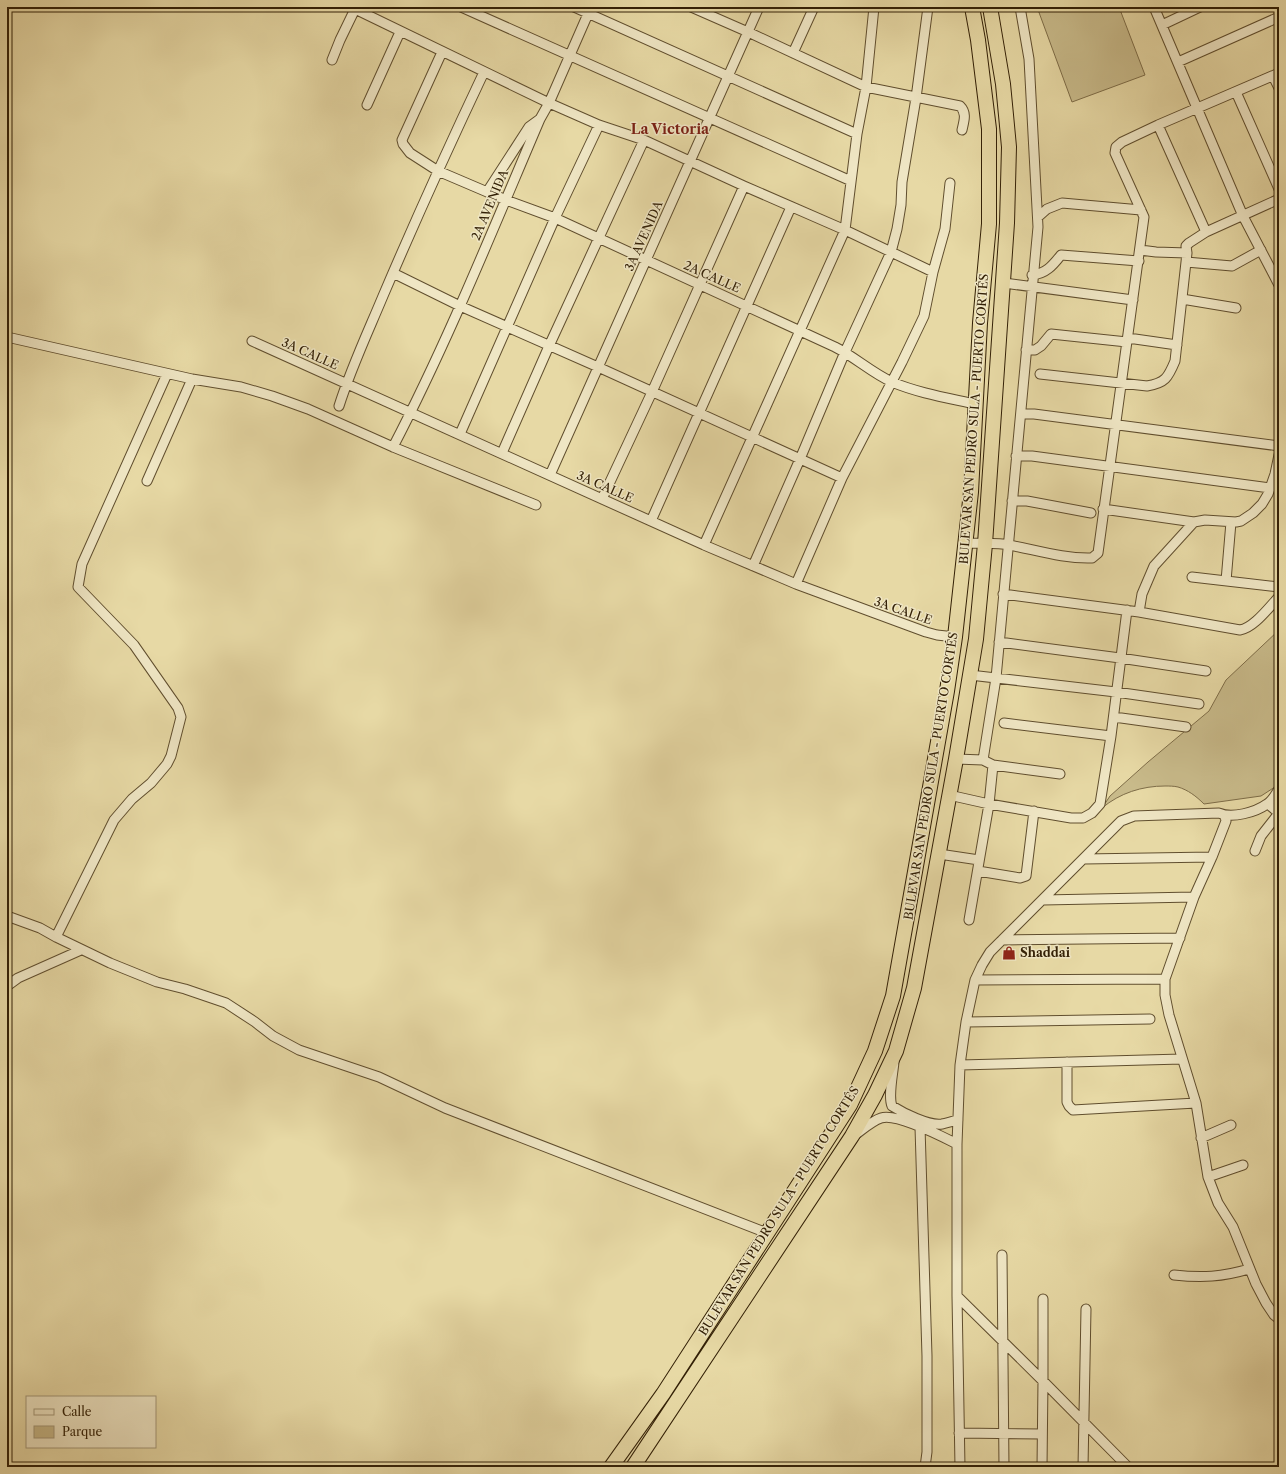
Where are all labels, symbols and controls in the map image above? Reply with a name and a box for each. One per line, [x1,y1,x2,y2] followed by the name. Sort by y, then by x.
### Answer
[631,120,710,138] district label: La Victoria
[468,166,512,243] street label: 2A AVENIDA
[621,197,666,273] street label: 3A AVENIDA
[681,257,743,296] street label: 2A CALLE
[955,273,991,565] street label: BULEVAR SAN PEDRO SULA - PUERTO CORTÉS
[280,334,341,373] street label: 3A CALLE
[575,467,636,506] street label: 3A CALLE
[872,594,934,627] street label: 3A CALLE
[899,631,961,921] street label: BULEVAR SAN PEDRO SULA - PUERTO CORTÉS
[1001,945,1017,961] shop icon: Shaddai
[1020,945,1071,960] place label: Shaddai
[694,1083,862,1338] street label: BULEVAR SAN PEDRO SULA - PUERTO CORTÉS
[26,1396,156,1448] legend
[62,1404,92,1419] text: Calle
[62,1424,103,1439] text: Parque

